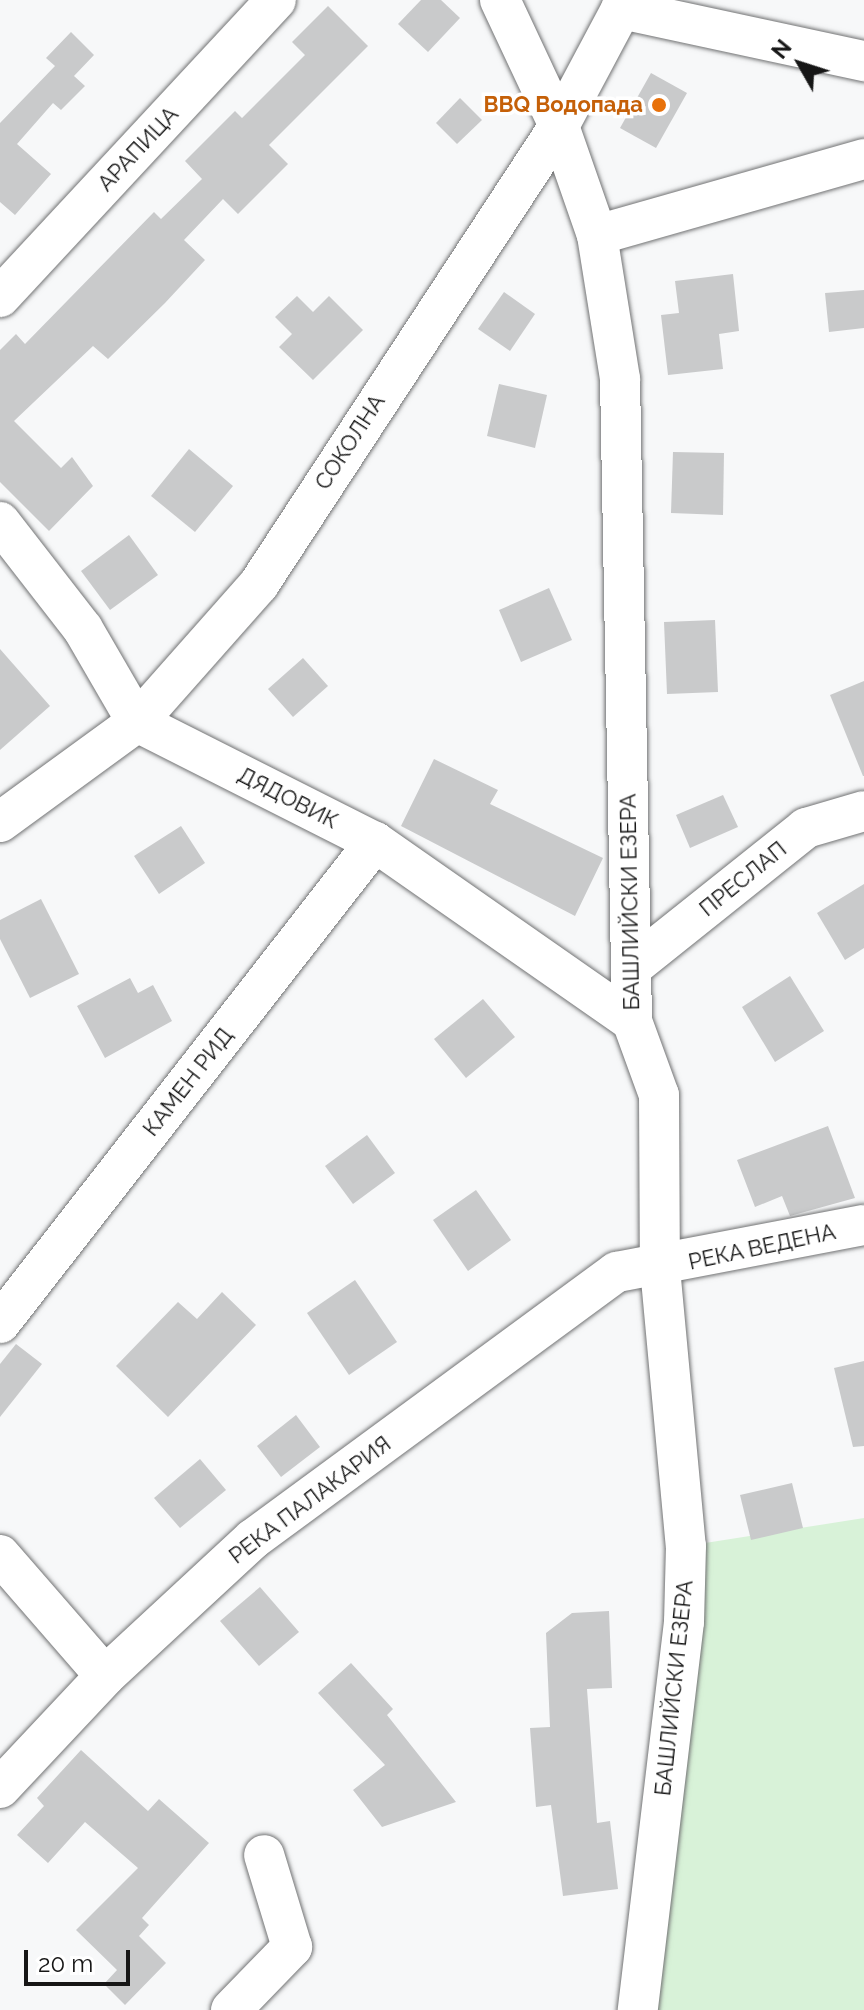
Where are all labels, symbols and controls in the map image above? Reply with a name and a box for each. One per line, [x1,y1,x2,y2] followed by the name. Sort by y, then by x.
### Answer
[760,24,840,104] north arrow
[766,34,797,64] text: N
[483,92,643,118] place label: BBQ Водопада
[650,96,668,114] marker: BBQ Водопада
[92,101,184,197] street label: АРАПИЦА
[309,389,391,495] street label: СОКОЛНА
[234,762,342,834] street label: ДЯДОВИК
[615,793,645,1011] street label: БАШЛИЙСКИ ЕЗЕРА
[694,836,792,922] street label: ПРЕСЛАП
[138,1023,238,1141] street label: КАМЕН РИД
[686,1218,838,1276] street label: РЕКА ВЕДЕНА
[224,1430,396,1570] street label: РЕКА ПАЛАКАРИЯ
[650,1579,698,1797] street label: БАШЛИЙСКИ ЕЗЕРА
[28,1934,134,1984] scale bar
[38,1949,93,1978] text: 20 m

